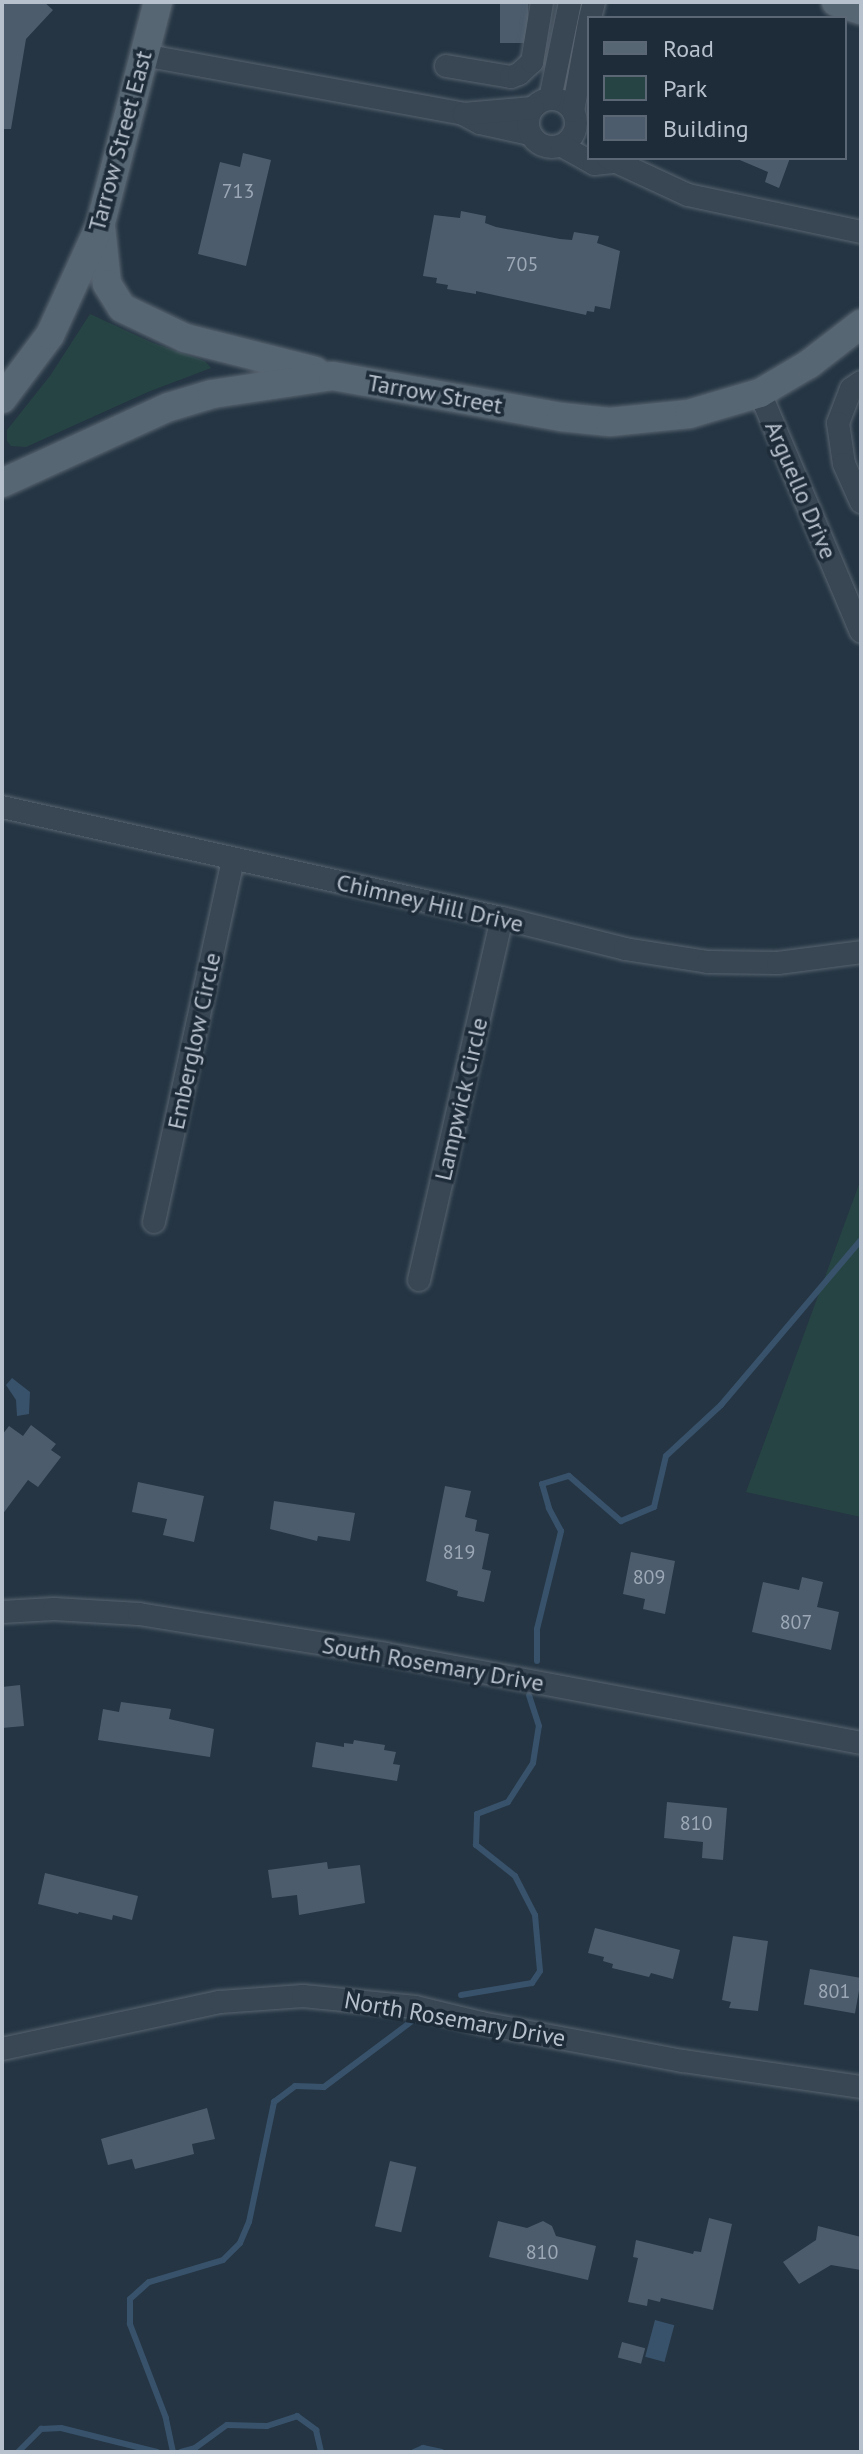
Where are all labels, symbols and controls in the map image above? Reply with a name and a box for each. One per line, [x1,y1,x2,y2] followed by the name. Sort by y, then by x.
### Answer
[587,16,847,160] legend
[663,33,714,64] text: Road
[82,47,158,235] street label: Tarrow Street East
[663,73,707,104] text: Park
[663,113,749,144] text: Building
[222,179,254,203] house number: 713
[506,252,538,276] house number: 705
[365,368,505,420] street label: Tarrow Street
[759,417,843,563] street label: Arguello Drive
[333,867,527,939] street label: Chimney Hill Drive
[161,950,227,1132] street label: Emberglow Circle
[428,1014,494,1184] street label: Lampwick Circle
[443,1540,475,1564] house number: 819
[633,1565,665,1589] house number: 809
[780,1610,812,1634] house number: 807
[319,1630,547,1698] street label: South Rosemary Drive
[680,1811,712,1835] house number: 810
[818,1979,850,2003] house number: 801
[342,1985,568,2053] street label: North Rosemary Drive
[526,2240,558,2264] house number: 810

